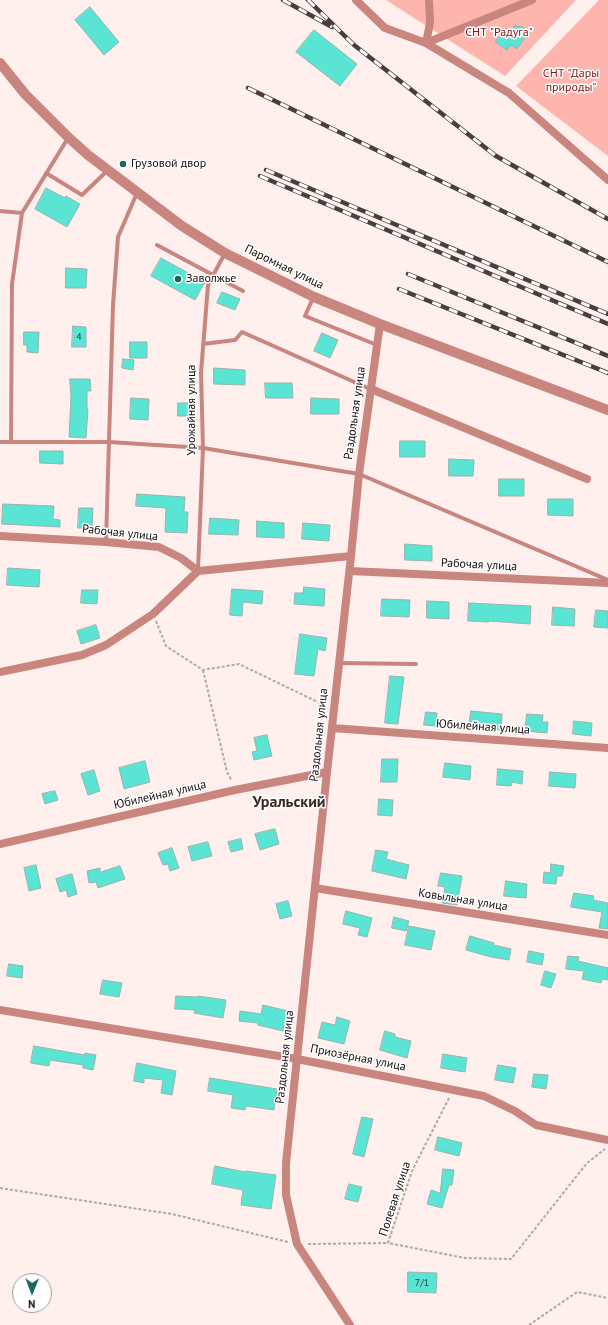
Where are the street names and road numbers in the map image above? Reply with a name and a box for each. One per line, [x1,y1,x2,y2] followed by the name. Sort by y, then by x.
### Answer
[242,242,326,292] street label: Паромная улица
[185,364,199,456] street label: Урожайная улица
[341,366,369,460] street label: Раздольная улица
[81,522,159,544] street label: Рабочая улица
[440,556,518,574] street label: Рабочая улица
[307,688,331,782] street label: Раздольная улица
[435,717,531,737] street label: Юбилейная улица
[112,777,208,813] street label: Юбилейная улица
[417,886,509,914] street label: Ковыльная улица
[273,1010,297,1104] street label: Раздольная улица
[309,1042,407,1074] street label: Приозёрная улица
[376,1160,414,1238] street label: Полевая улица

